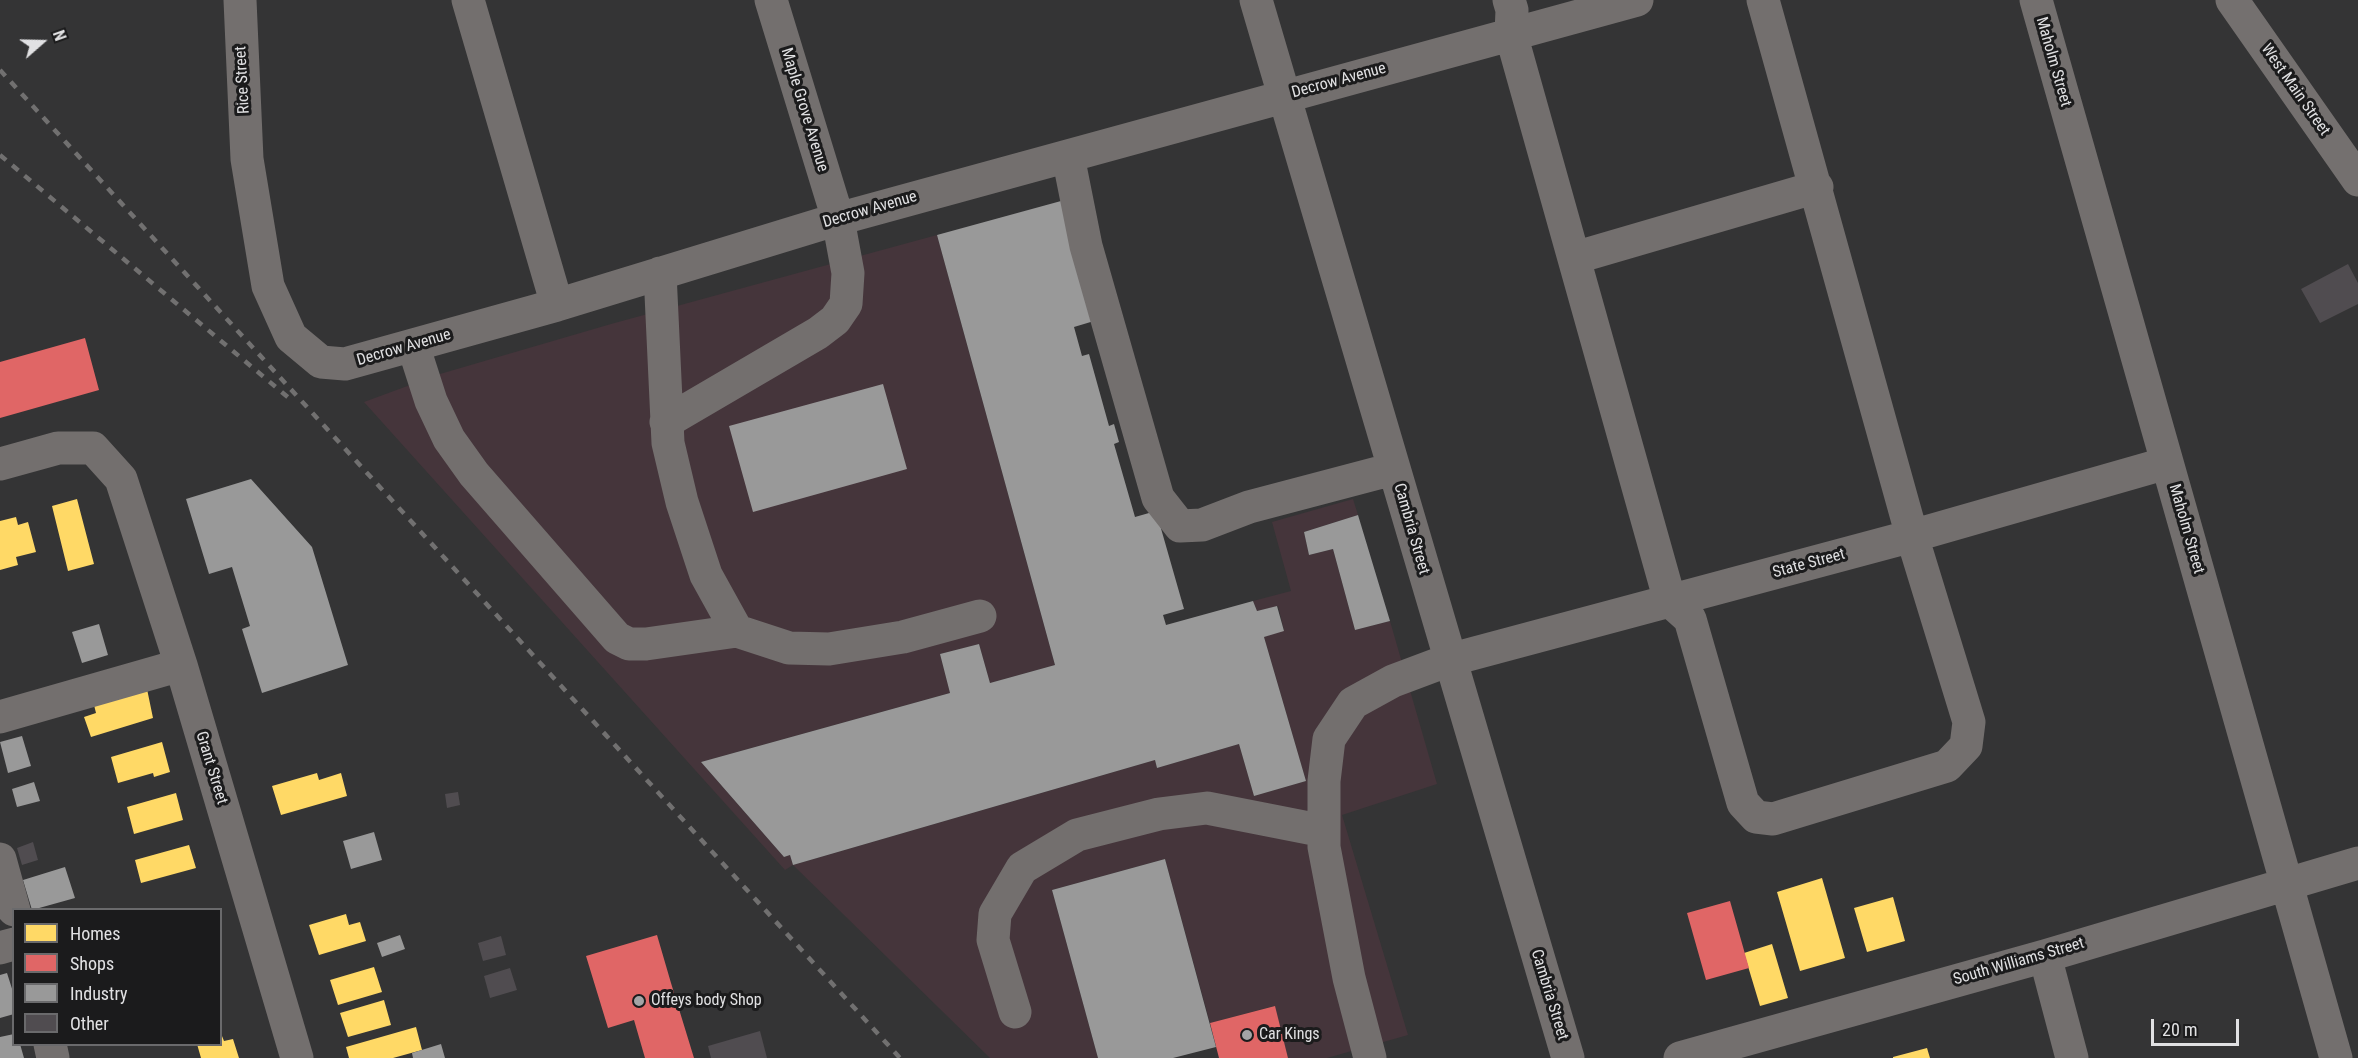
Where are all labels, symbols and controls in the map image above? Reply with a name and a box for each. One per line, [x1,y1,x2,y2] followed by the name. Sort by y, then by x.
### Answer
[12,12,72,72] north arrow
[2031,15,2075,109] street label: Maholm Street
[49,28,70,44] text: N
[2256,40,2334,140] street label: West Main Street
[232,45,254,115] street label: Rice Street
[776,46,832,174] street label: Maple Grove Avenue
[1290,59,1388,103] street label: Decrow Avenue
[821,187,919,233] street label: Decrow Avenue
[355,325,453,371] street label: Decrow Avenue
[1389,481,1433,577] street label: Cambria Street
[2164,482,2208,576] street label: Maholm Street
[1771,545,1847,583] street label: State Street
[191,729,231,807] street label: Grant Street
[12,908,222,1046] legend
[70,923,120,944] text: Homes
[1951,934,2087,990] street label: South Williams Street
[1526,947,1572,1043] street label: Cambria Street
[70,953,114,974] text: Shops
[70,983,128,1004] text: Industry
[651,991,762,1011] place label: Offeys body Shop
[632,994,646,1008] marker: Offeys body Shop
[2154,1007,2242,1045] scale bar
[70,1013,109,1034] text: Other
[2162,1019,2197,1040] text: 20 m
[1259,1025,1320,1045] place label: Car Kings
[1240,1028,1254,1042] marker: Car Kings

